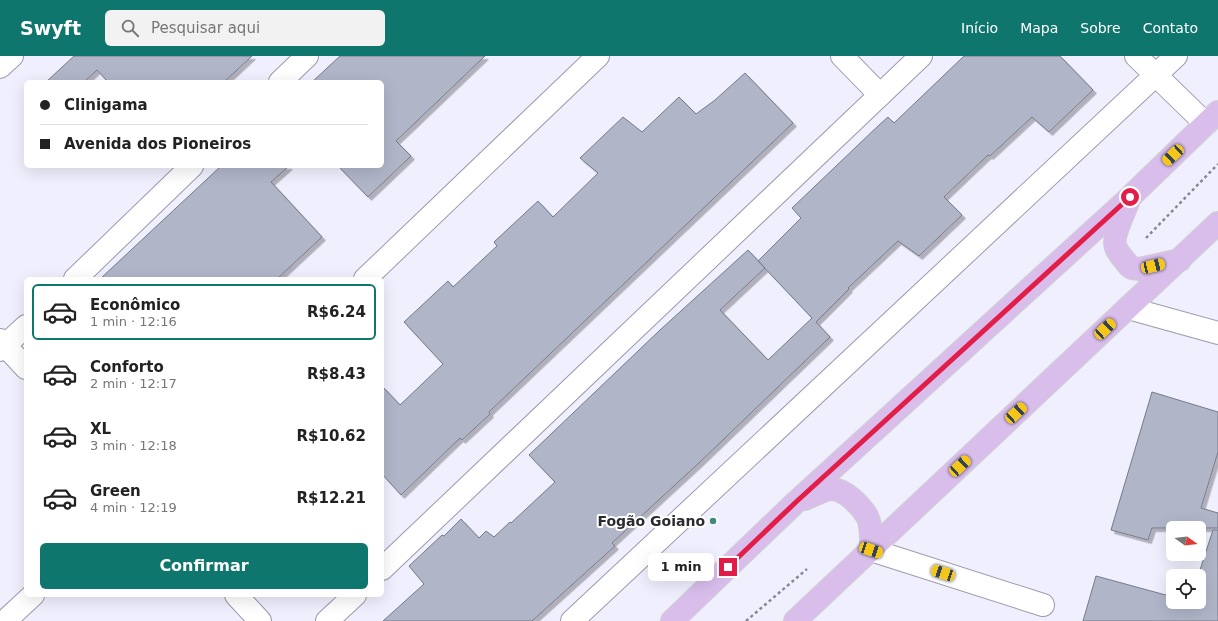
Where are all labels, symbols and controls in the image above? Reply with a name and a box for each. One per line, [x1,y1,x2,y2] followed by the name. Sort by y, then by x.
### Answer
[105,10,385,46] search box
[20,17,81,39] text: Swyft
[119,17,141,39] icon: search
[151,19,260,37] text: Pesquisar aqui
[961,20,998,36] text: Início
[1020,20,1058,36] text: Mapa
[1080,20,1121,36] text: Sobre
[1143,20,1198,36] text: Contato
[64,96,148,114] text: Clinigama
[64,135,251,153] text: Avenida dos Pioneiros
[1160,142,1186,168] car
[1121,188,1139,206] route start
[1140,257,1166,275] car
[42,294,78,330] icon: car
[90,296,180,314] text: Econômico
[307,303,366,321] text: R$6.24
[90,314,177,329] text: 1 min · 12:16
[1092,316,1118,342] car
[42,356,78,392] icon: car
[90,358,164,376] text: Conforto
[307,365,366,383] text: R$8.43
[90,376,177,391] text: 2 min · 12:17
[1003,400,1029,426] car
[42,418,78,454] icon: car
[90,420,111,438] text: XL
[297,427,366,445] text: R$10.62
[90,438,177,453] text: 3 min · 12:18
[947,453,973,479] car
[42,480,78,516] icon: car
[90,482,141,500] text: Green
[297,489,366,507] text: R$12.21
[90,500,177,515] text: 4 min · 12:19
[597,513,705,529] place label: Fogão Goiano
[708,516,718,526] marker: Fogão Goiano
[1166,521,1206,561] north arrow
[1166,521,1206,609] map controls
[858,541,884,559] car
[40,543,368,589] button: Confirmar
[648,553,714,581] callout: 1 min
[719,558,737,576] route end
[661,559,701,574] text: 1 min
[930,564,956,582] car
[1166,569,1206,609] button: locate

